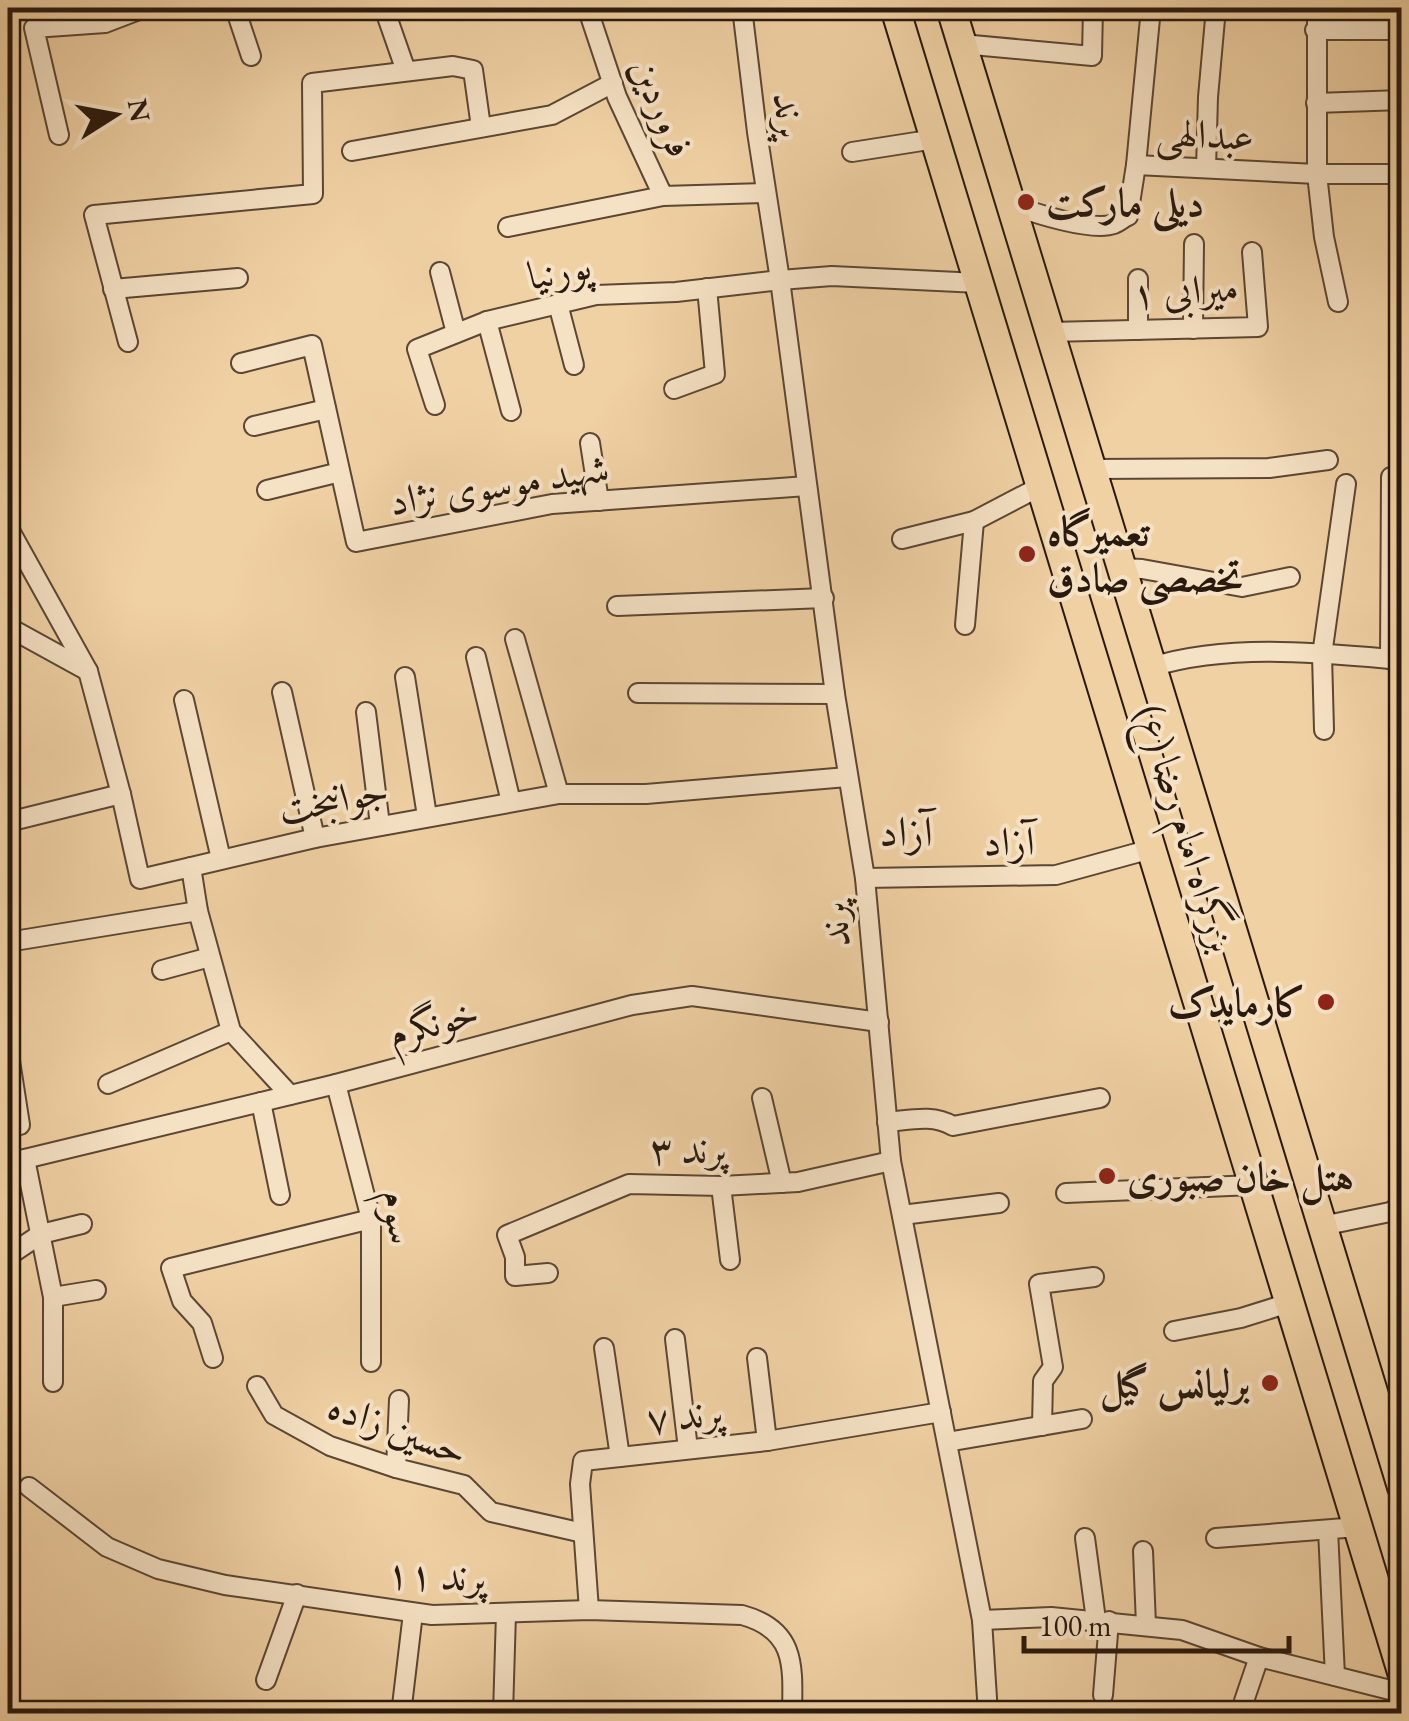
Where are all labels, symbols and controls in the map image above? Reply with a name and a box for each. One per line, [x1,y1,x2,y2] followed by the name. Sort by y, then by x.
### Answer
[619,49,707,165] street label: فروردین
[65,65,165,165] north arrow
[761,89,819,144] street label: پرند
[120,96,159,125] text: N
[1155,106,1255,164] street label: عبدالهی
[1046,176,1204,234] place label: دیلی مارکت
[1015,191,1037,213] marker: دیلی مارکت
[523,238,598,305] street label: پورنیا
[1130,260,1240,322] street label: میرابی ۱
[385,441,613,527] street label: شهید موسوی نژاد
[1047,505,1243,606] place label: تعمیرگاه تخصصی صادق
[1016,543,1038,565] marker: تعمیرگاه تخصصی صادق
[1116,698,1249,961] street label: بزرگراه امام رضا (ع)
[273,763,393,835] street label: جوانبخت
[879,804,937,859] district label: آزاد
[983,814,1039,867] street label: آزاد
[805,896,862,950] street label: پرند
[1168,976,1306,1028] place label: کارمایدک
[382,985,487,1068] street label: خونگرم
[1315,991,1337,1013] marker: کارمایدک
[650,1123,730,1175] street label: پرند ۳
[1127,1150,1354,1206] place label: هتل خان صبوری
[1096,1165,1118,1187] marker: هتل خان صبوری
[362,1187,429,1248] street label: سوم
[1100,1357,1250,1413] place label: برلیانس گیل
[1259,1372,1281,1394] marker: برلیانس گیل
[321,1379,475,1477] street label: حسین زاده
[643,1385,729,1445] street label: پرند ۷
[385,1546,491,1604] street label: پرند ۱۱
[1024,1591,1289,1653] scale bar
[1039,1606,1112,1645] text: 100 m

